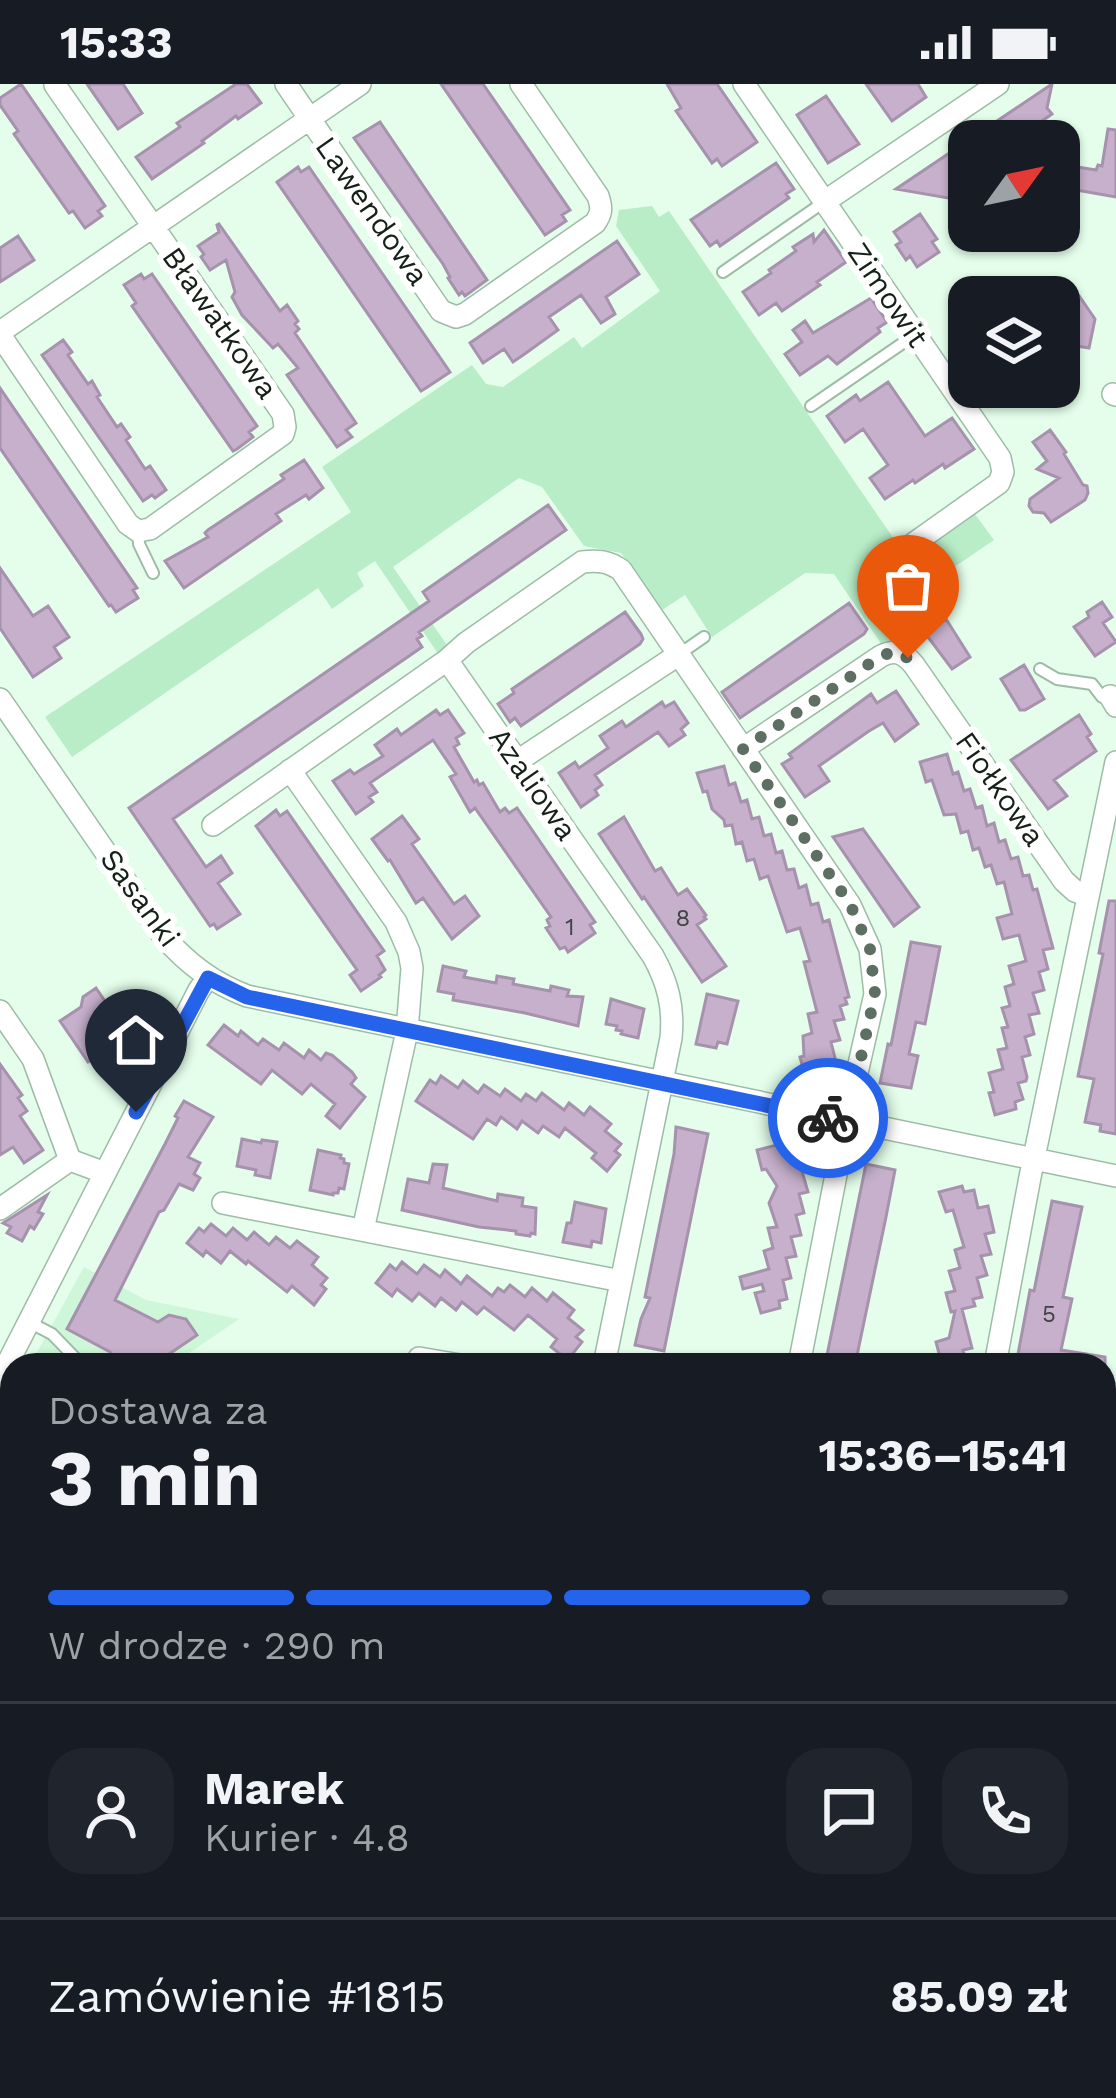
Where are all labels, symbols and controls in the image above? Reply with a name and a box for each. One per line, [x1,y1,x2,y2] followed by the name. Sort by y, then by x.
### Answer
[60,16,173,69] text: 15:33
[948,120,1080,252] north arrow
[948,120,1080,408] map controls
[308,130,436,292] street label: Lawendowa
[841,236,936,354] street label: Zimowit
[155,240,285,405] street label: Bławatkowa
[948,276,1080,408] button: layers
[857,535,959,658] pin
[875,553,941,619] icon: bag
[482,721,585,847] street label: Azaliowa
[948,725,1052,852] street label: Fiołkowa
[93,842,188,953] street label: Sasanki
[676,904,690,932] house number: 8
[565,913,575,941] house number: 1
[85,989,187,1112] pin
[103,1007,169,1073] icon: home
[768,1058,888,1178] courier
[795,1085,861,1151] icon: bike
[1042,1300,1056,1328] house number: 5
[48,1388,268,1433] text: Dostawa za
[818,1429,1068,1482] text: 15:36–15:41
[48,1432,261,1524] text: 3 min
[48,1623,385,1668] text: W drodze · 290 m
[48,1748,174,1874] button: person
[786,1748,912,1874] button: chat
[942,1748,1068,1874] button: phone
[204,1762,344,1815] text: Marek
[204,1815,410,1860] text: Kurier · 4.8
[48,1970,445,2023] text: Zamówienie #1815
[890,1970,1068,2023] text: 85.09 zł

